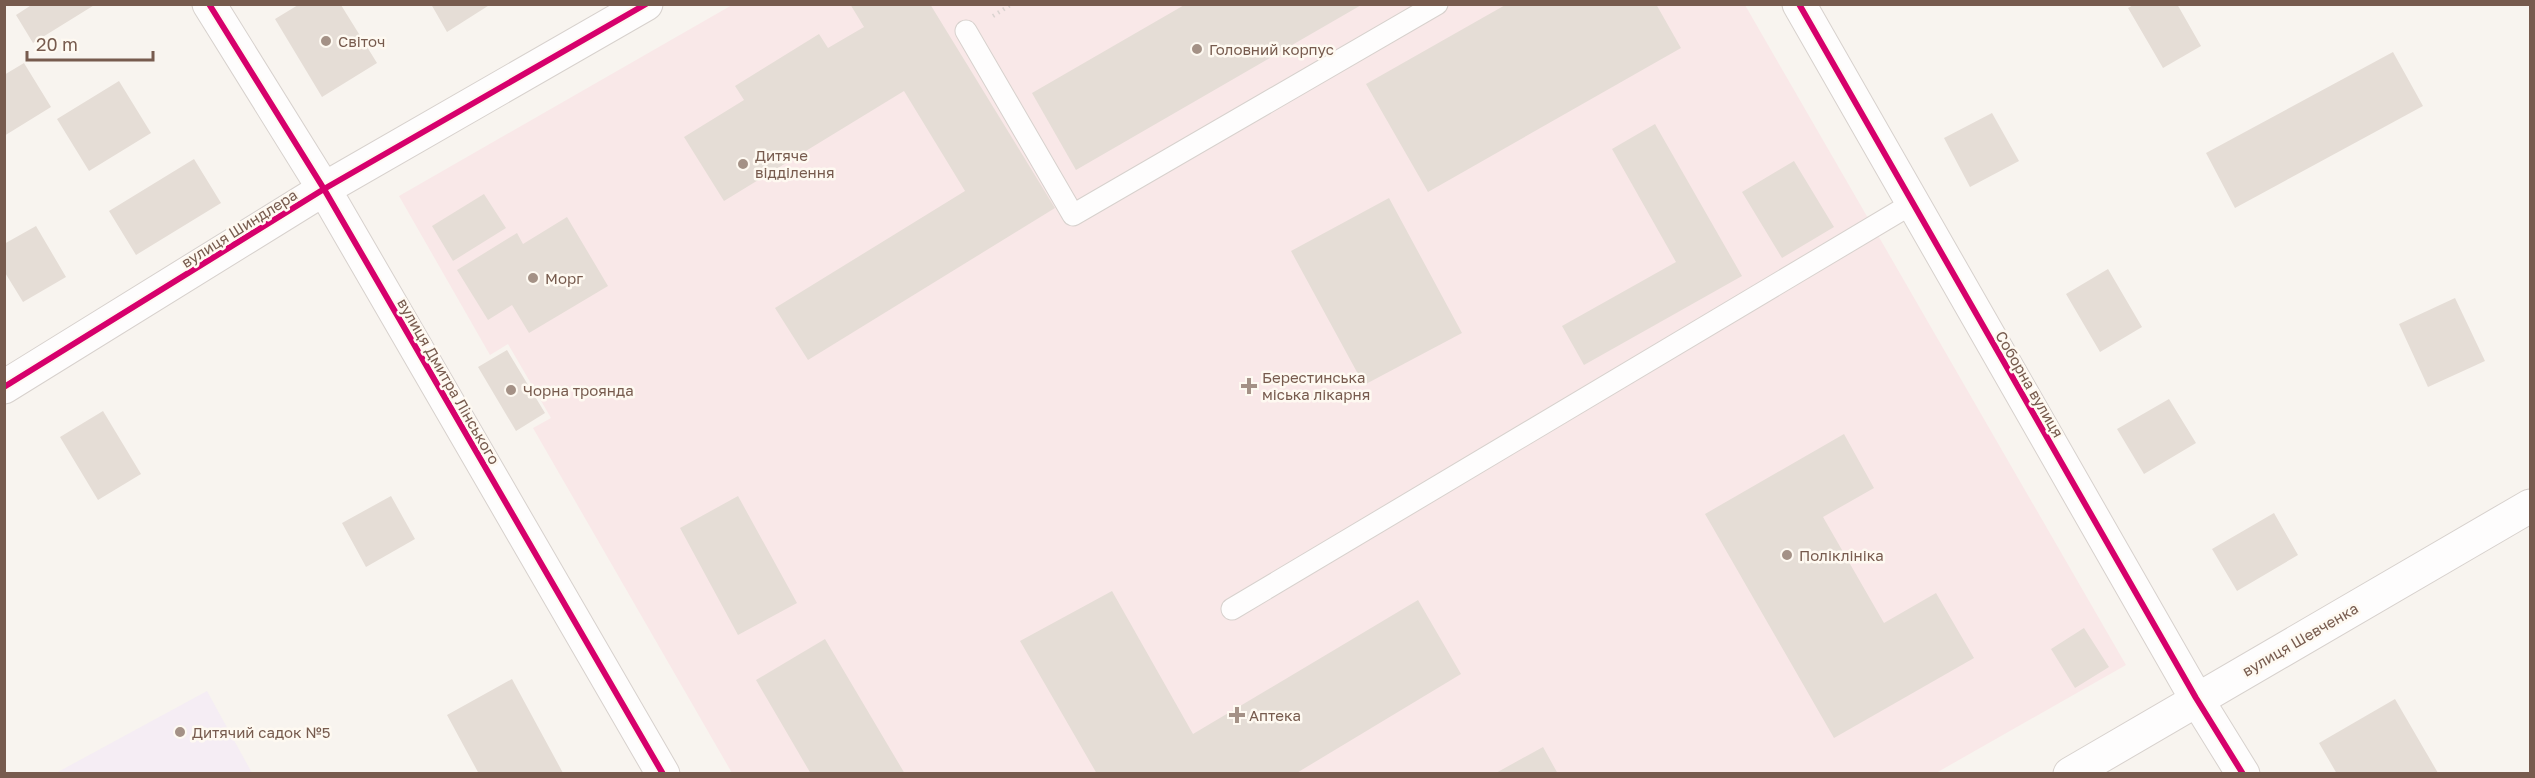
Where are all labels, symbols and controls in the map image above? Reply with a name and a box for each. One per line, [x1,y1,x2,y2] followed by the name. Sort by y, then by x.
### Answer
[27,24,153,62] scale bar
[338,32,385,50] place label: Світоч
[36,33,78,55] text: 20 m
[319,34,333,48] marker: Світоч
[1209,40,1334,58] place label: Головний корпус
[1190,42,1204,56] marker: Головний корпус
[755,146,834,181] place label: Дитяче відділення
[736,157,750,171] marker: Дитяче відділення
[178,185,300,271] street label: вулиця Шиндлера
[545,269,583,287] place label: Морг
[526,271,540,285] marker: Морг
[394,295,504,467] street label: вулиця Дмитра Лінського
[1992,328,2068,440] street label: Соборна вулиця
[1262,368,1370,403] place label: Берестинська міська лікарня
[1240,377,1258,395] marker: Берестинська міська лікарня
[523,381,634,399] place label: Чорна троянда
[504,383,518,397] marker: Чорна троянда
[1799,546,1884,564] place label: Поліклініка
[1780,548,1794,562] marker: Поліклініка
[2239,599,2361,679] street label: вулиця Шевченка
[1249,706,1301,724] place label: Аптека
[1230,708,1244,722] marker: Аптека
[192,723,330,741] place label: Дитячий садок №5
[173,725,187,739] marker: Дитячий садок №5

